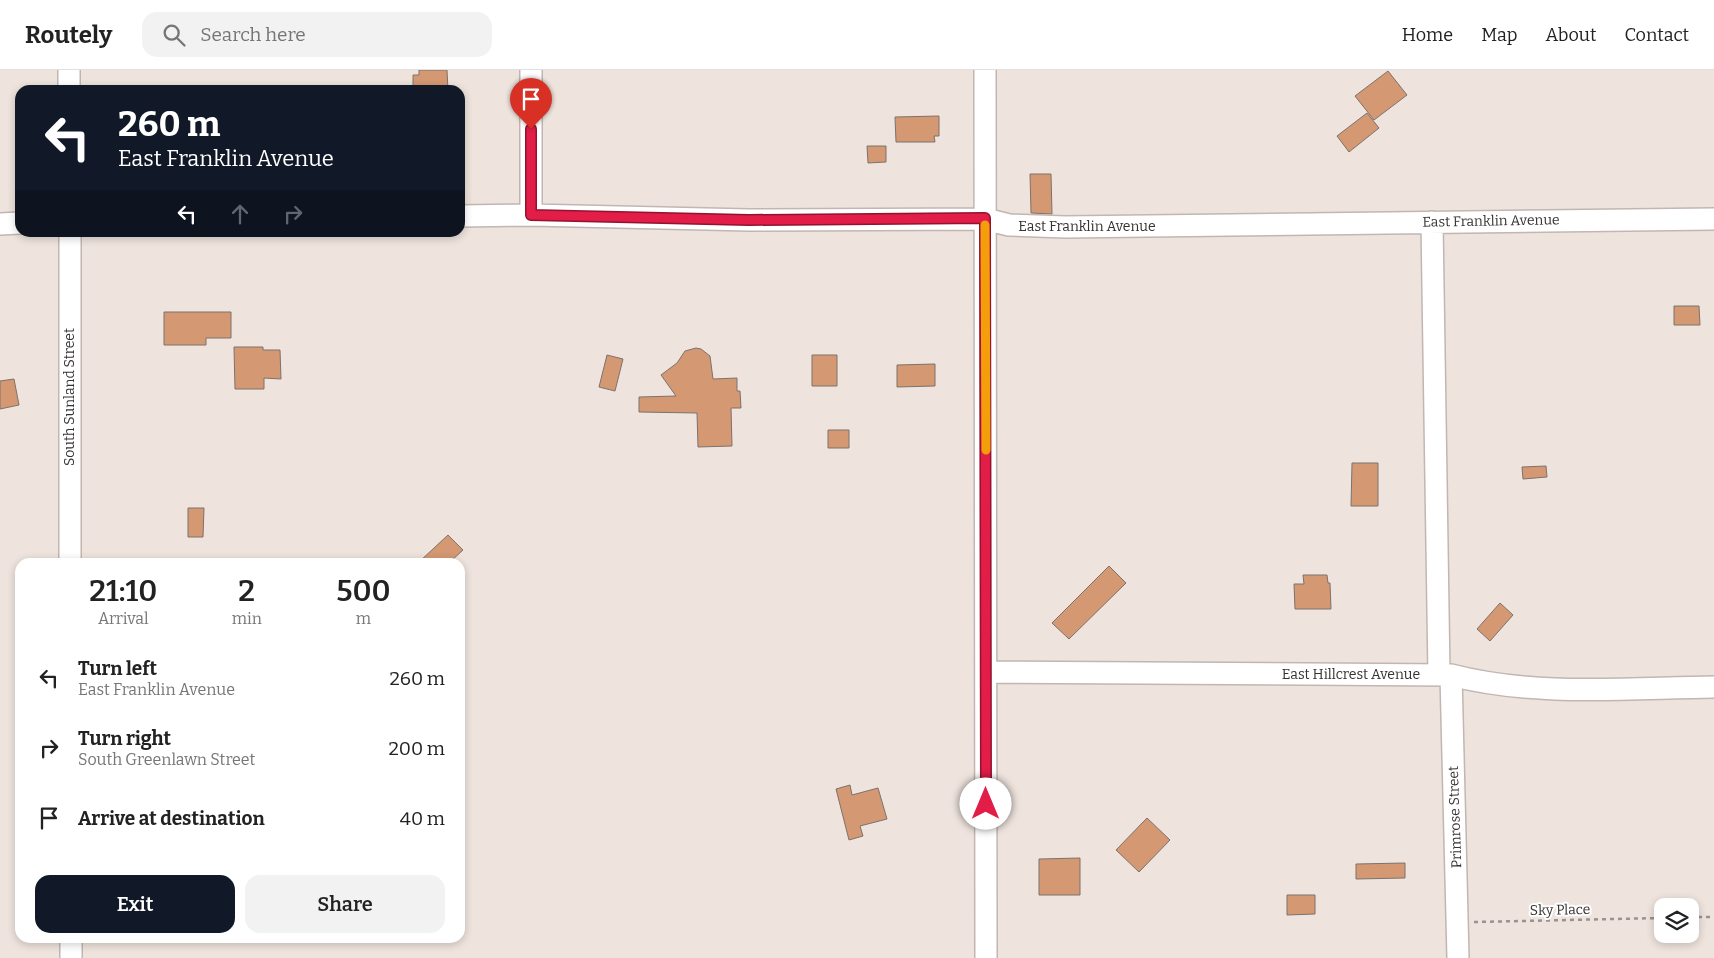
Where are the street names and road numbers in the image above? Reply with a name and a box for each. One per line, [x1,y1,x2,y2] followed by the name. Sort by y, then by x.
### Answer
[1422,211,1560,231] street label: East Franklin Avenue
[1018,218,1156,235] street label: East Franklin Avenue
[61,328,78,466] street label: South Sunland Street
[1282,666,1420,683] street label: East Hillcrest Avenue
[1445,766,1465,868] street label: Primrose Street
[1530,901,1590,919] street label: Sky Place

